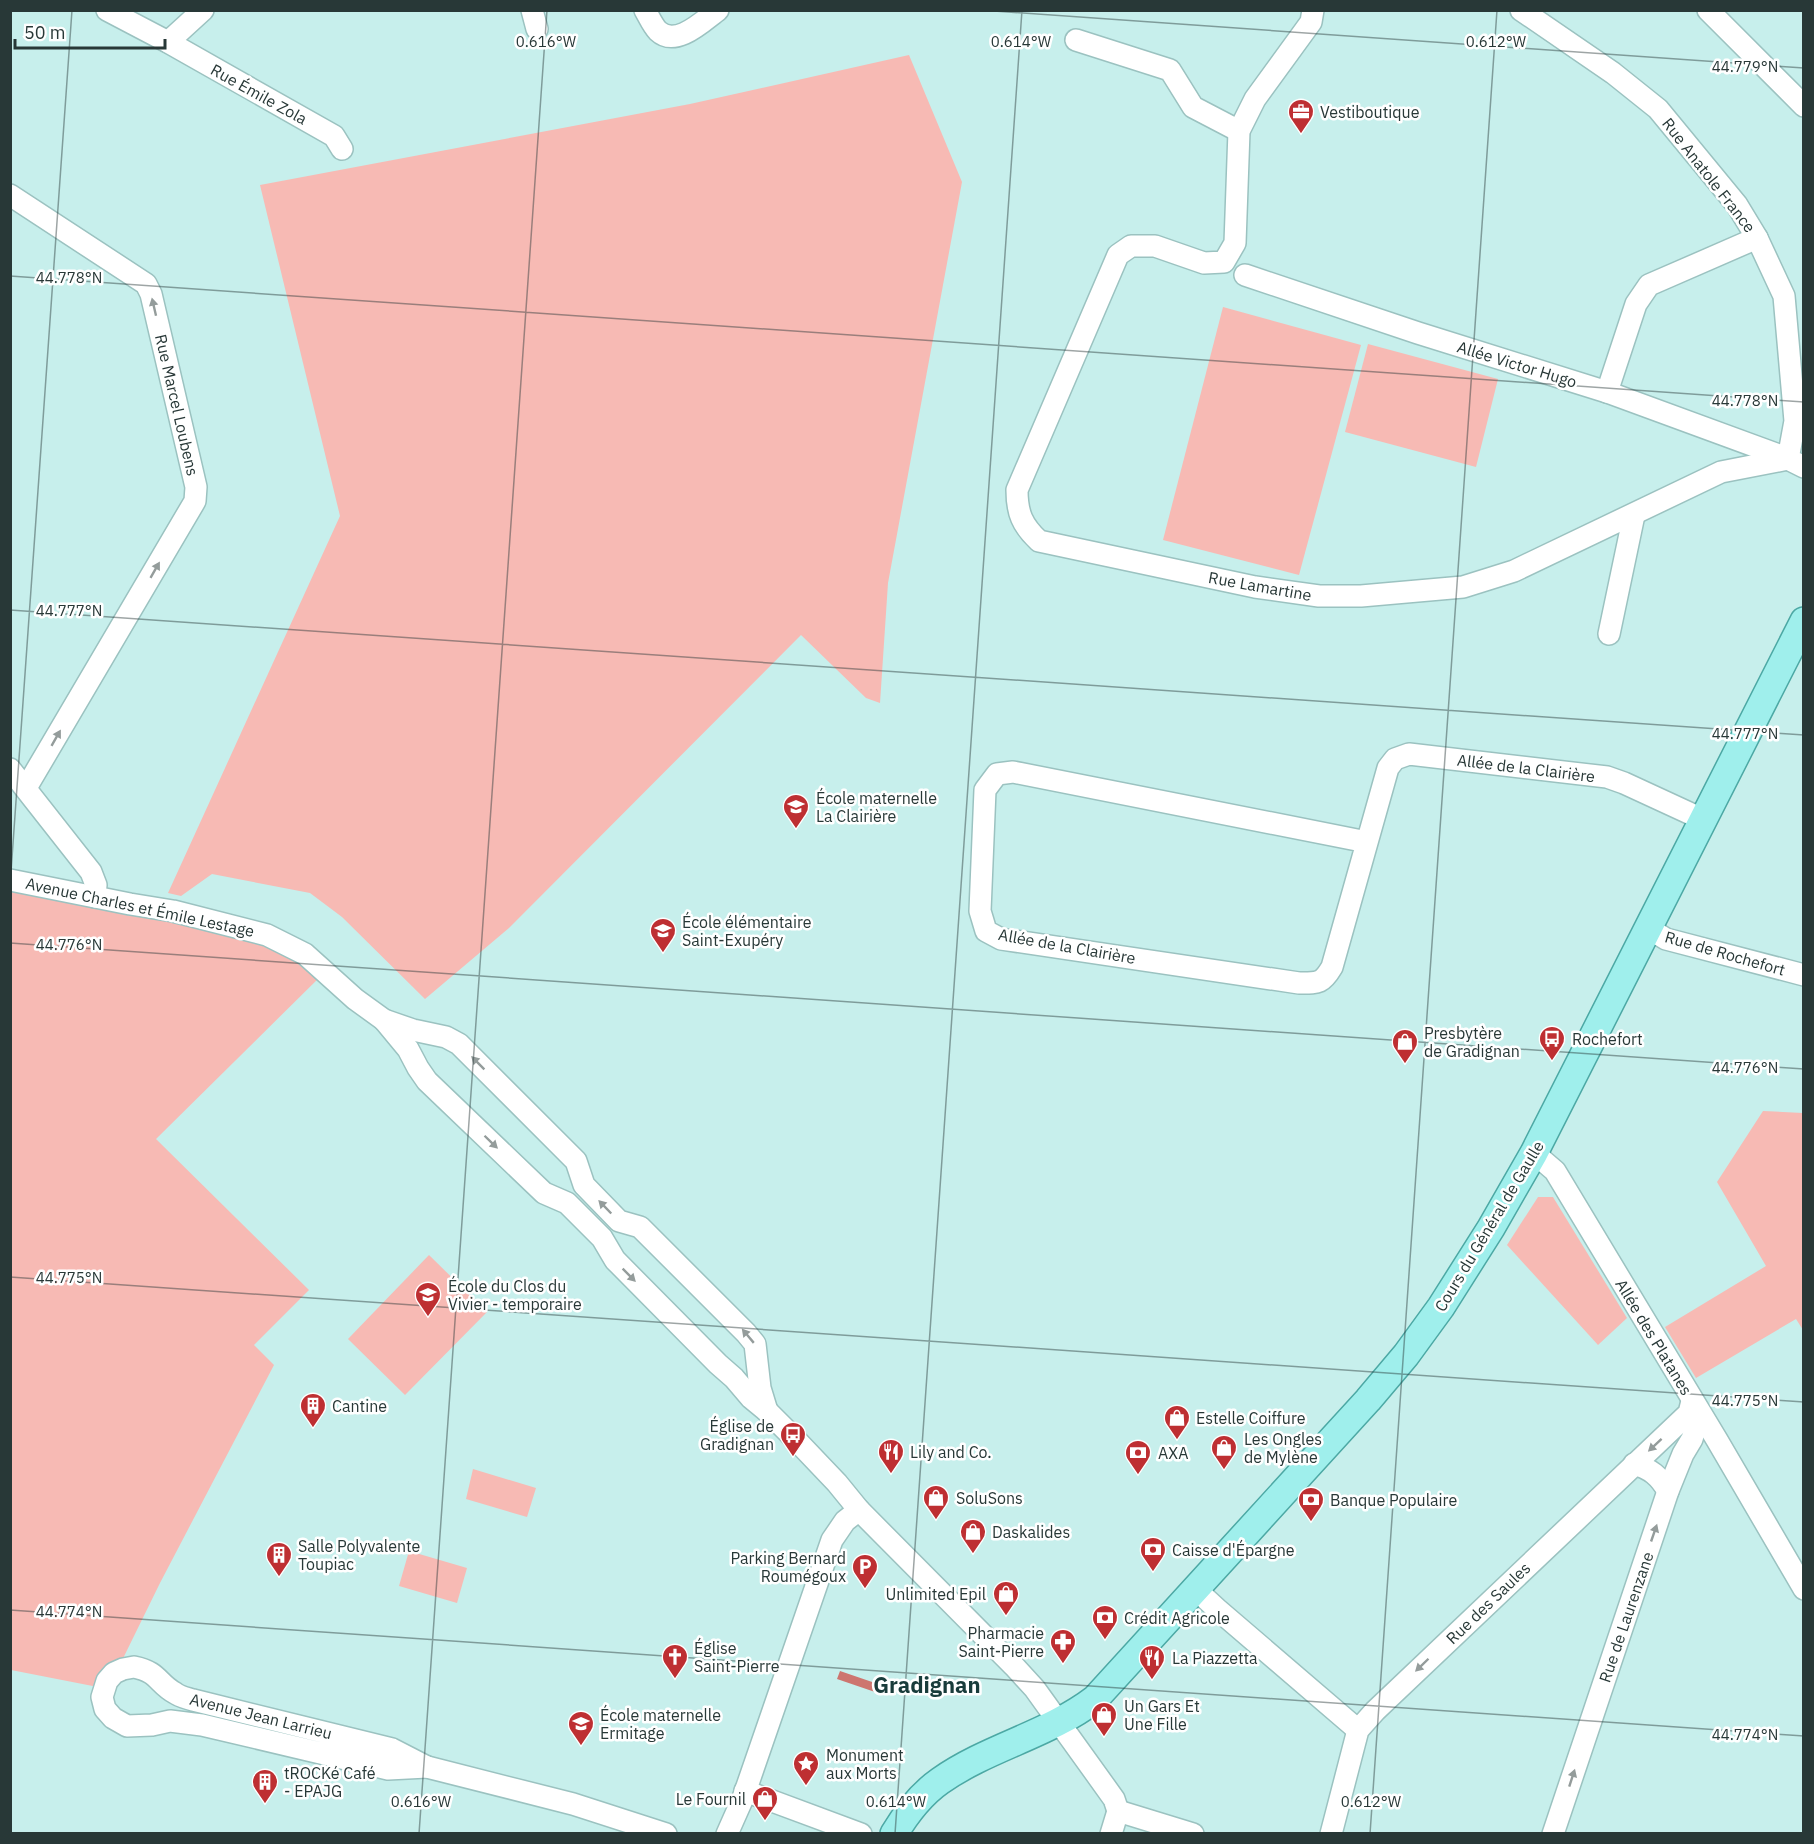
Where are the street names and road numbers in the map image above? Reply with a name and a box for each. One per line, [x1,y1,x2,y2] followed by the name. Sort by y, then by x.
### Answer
[207,58,312,129] street label: Rue Émile Zola
[1658,114,1760,236] street label: Rue Anatole France
[151,332,203,478] street label: Rue Marcel Loubens
[1455,336,1579,392] street label: Allée Victor Hugo
[1207,567,1313,605] street label: Rue Lamartine
[1456,750,1596,786] street label: Allée de la Clairière
[24,872,257,941] street label: Avenue Charles et Émile Lestage
[997,924,1137,968] street label: Allée de la Clairière
[1663,926,1787,980] street label: Rue de Rochefort
[1430,1137,1548,1315] street label: Cours du Général de Gaulle
[1611,1275,1697,1399] street label: Allée des Platanes
[1594,1549,1658,1685] street label: Rue de Laurenzane
[1442,1558,1534,1648] street label: Rue des Saules
[188,1689,334,1743] street label: Avenue Jean Larrieu

